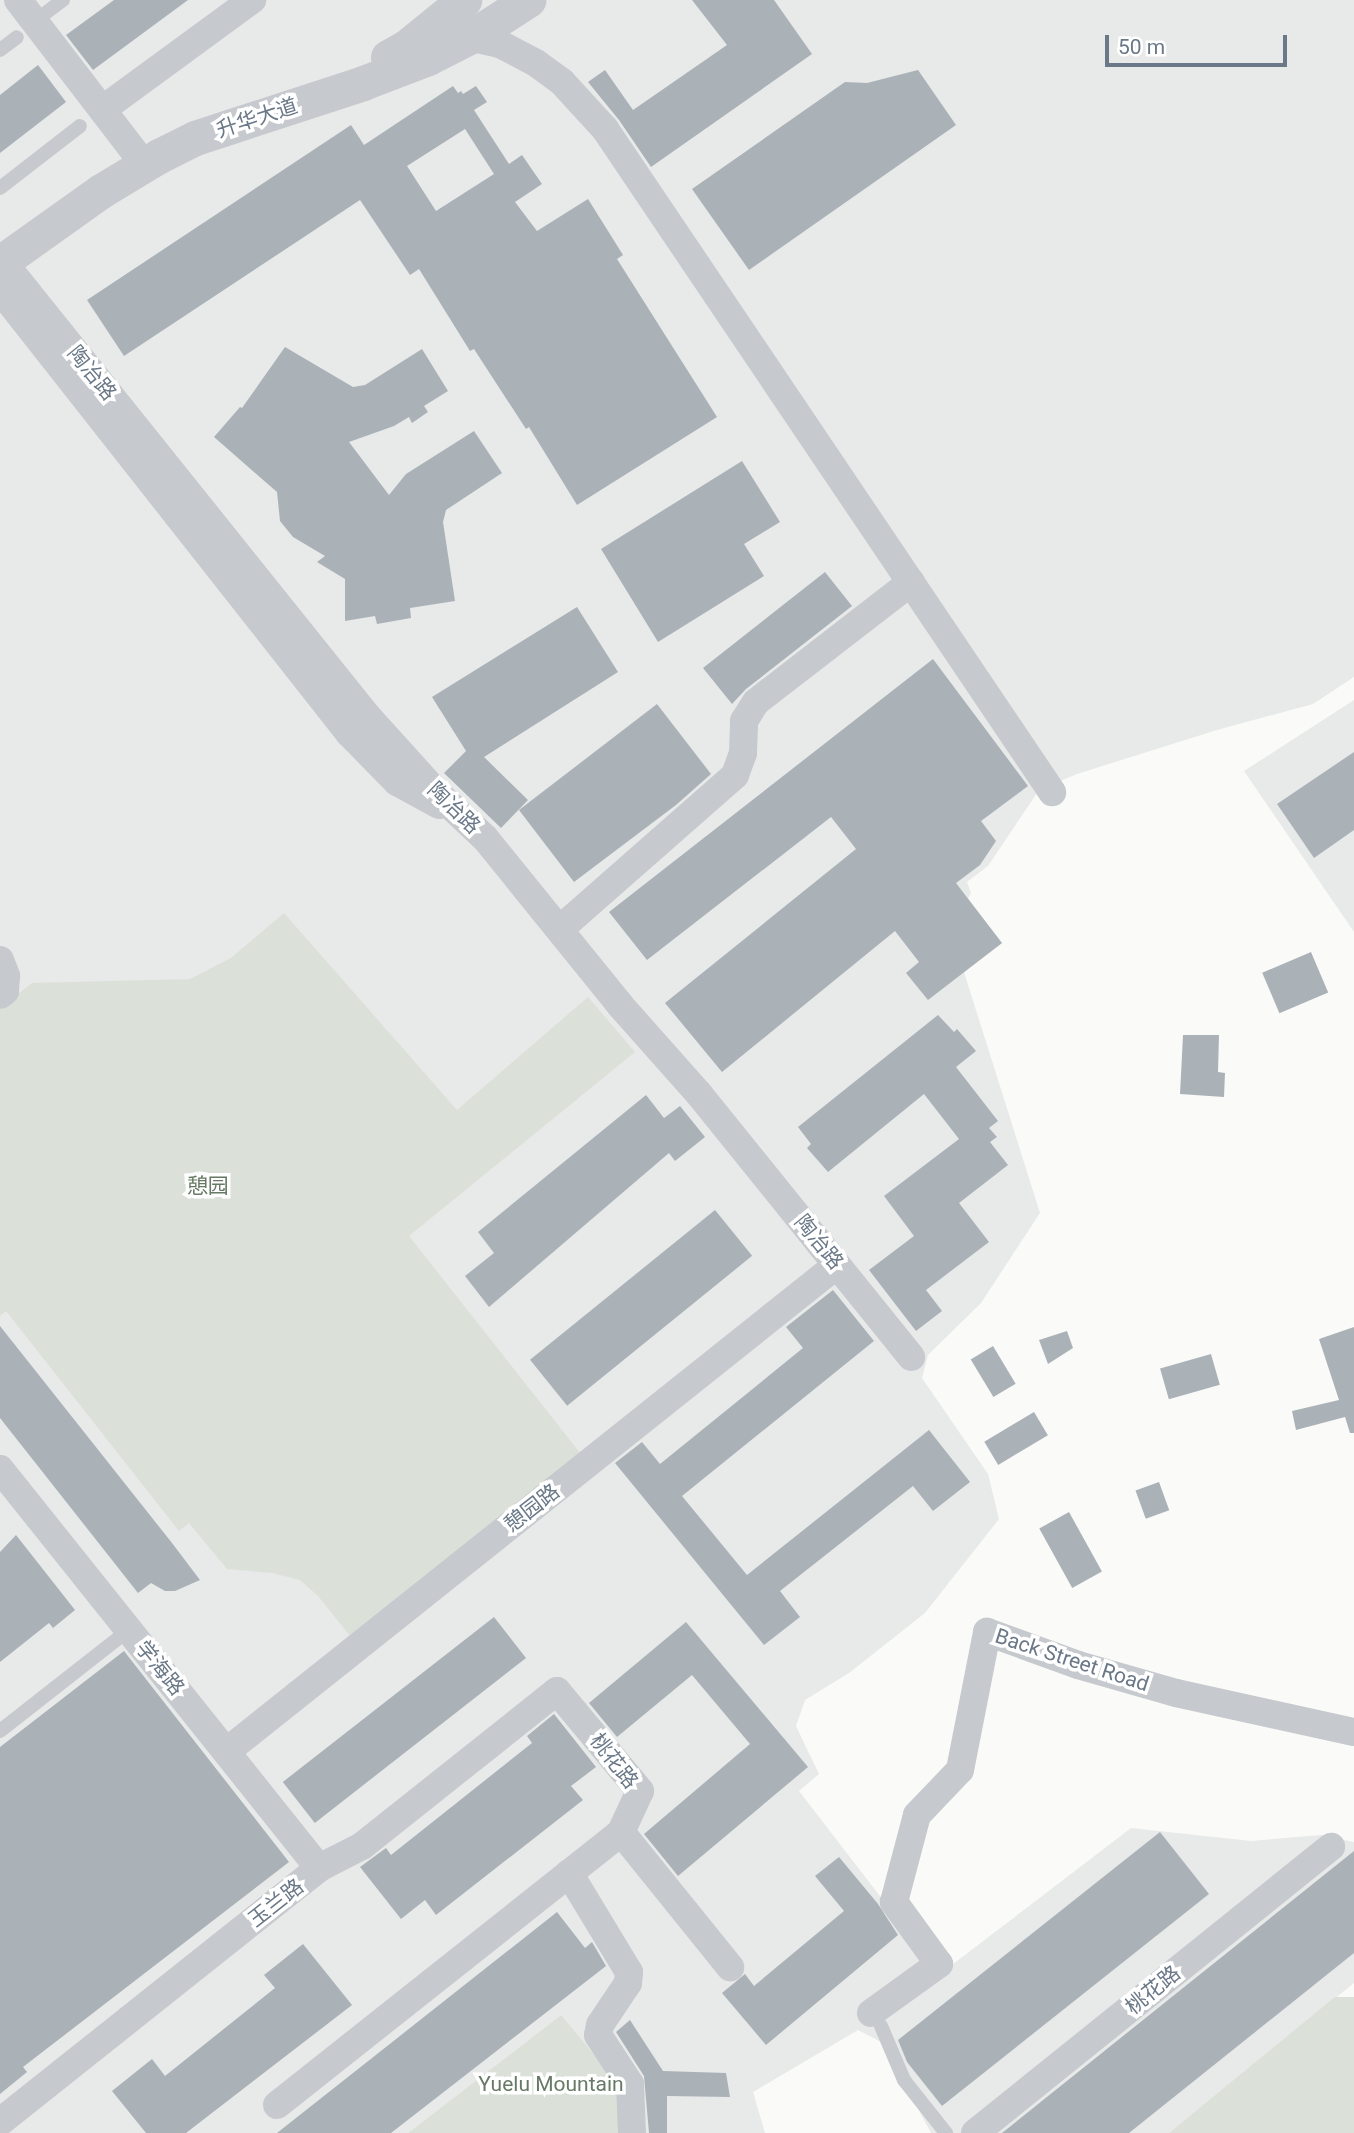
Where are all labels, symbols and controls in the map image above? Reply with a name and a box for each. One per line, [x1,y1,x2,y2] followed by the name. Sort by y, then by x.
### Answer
[1109,21,1291,65] scale bar
[1118,35,1165,59] text: 50 m
[213,93,301,143] street label: 升华大道
[62,341,122,405] street label: 陶冶路
[423,777,485,839] street label: 陶冶路
[187,1173,229,1199] park label: 憩园
[789,1210,849,1274] street label: 陶冶路
[499,1479,565,1537] street label: 憩园路
[992,1623,1152,1697] street label: Back Street Road
[130,1636,190,1700] street label: 学海路
[585,1728,643,1794] street label: 桃花路
[243,1874,309,1932] street label: 玉兰路
[1121,1960,1185,2020] street label: 桃花路
[478,2071,624,2097] park label: Yuelu Mountain

